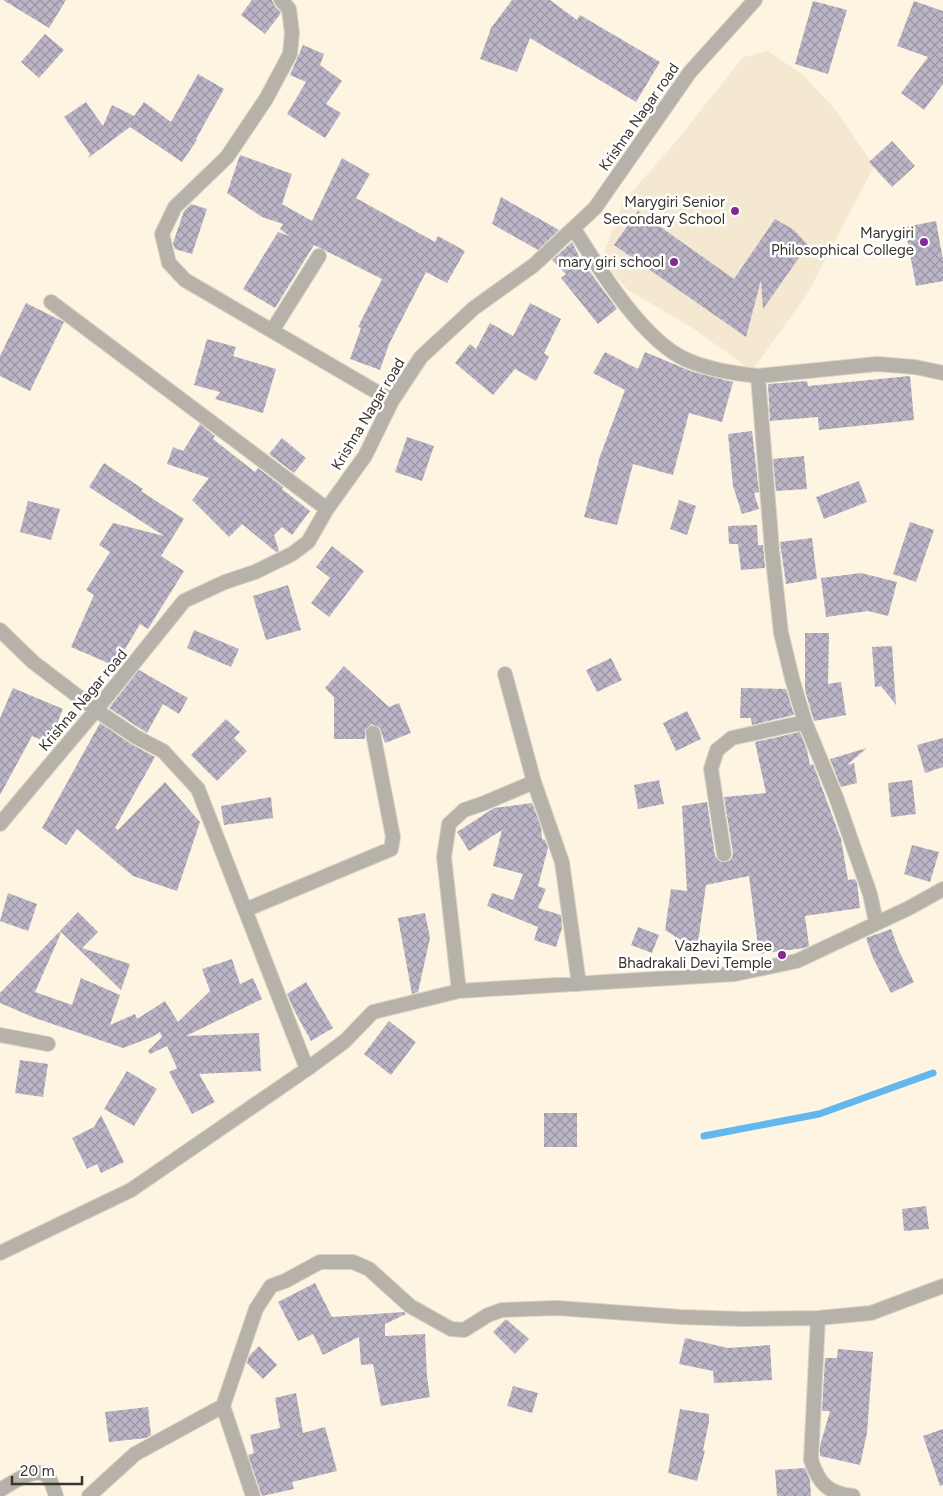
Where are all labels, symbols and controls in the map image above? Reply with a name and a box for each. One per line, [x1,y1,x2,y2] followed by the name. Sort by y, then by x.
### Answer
[595,60,683,174] street label: Krishna Nagar road
[603,193,725,228] place label: Marygiri Senior Secondary School
[729,205,741,217] marker: Marygiri Senior Secondary School
[771,224,914,259] place label: Marygiri Philosophical College
[918,236,930,248] marker: Marygiri Philosophical College
[558,253,664,271] place label: mary giri school
[668,256,680,268] marker: mary giri school
[327,355,409,473] street label: Krishna Nagar road
[35,645,131,755] street label: Krishna Nagar road
[618,937,772,972] place label: Vazhayila Sree Bhadrakali Devi Temple
[776,949,788,961] marker: Vazhayila Sree Bhadrakali Devi Temple
[12,1454,82,1486] scale bar
[20,1462,54,1480] text: 20 m

